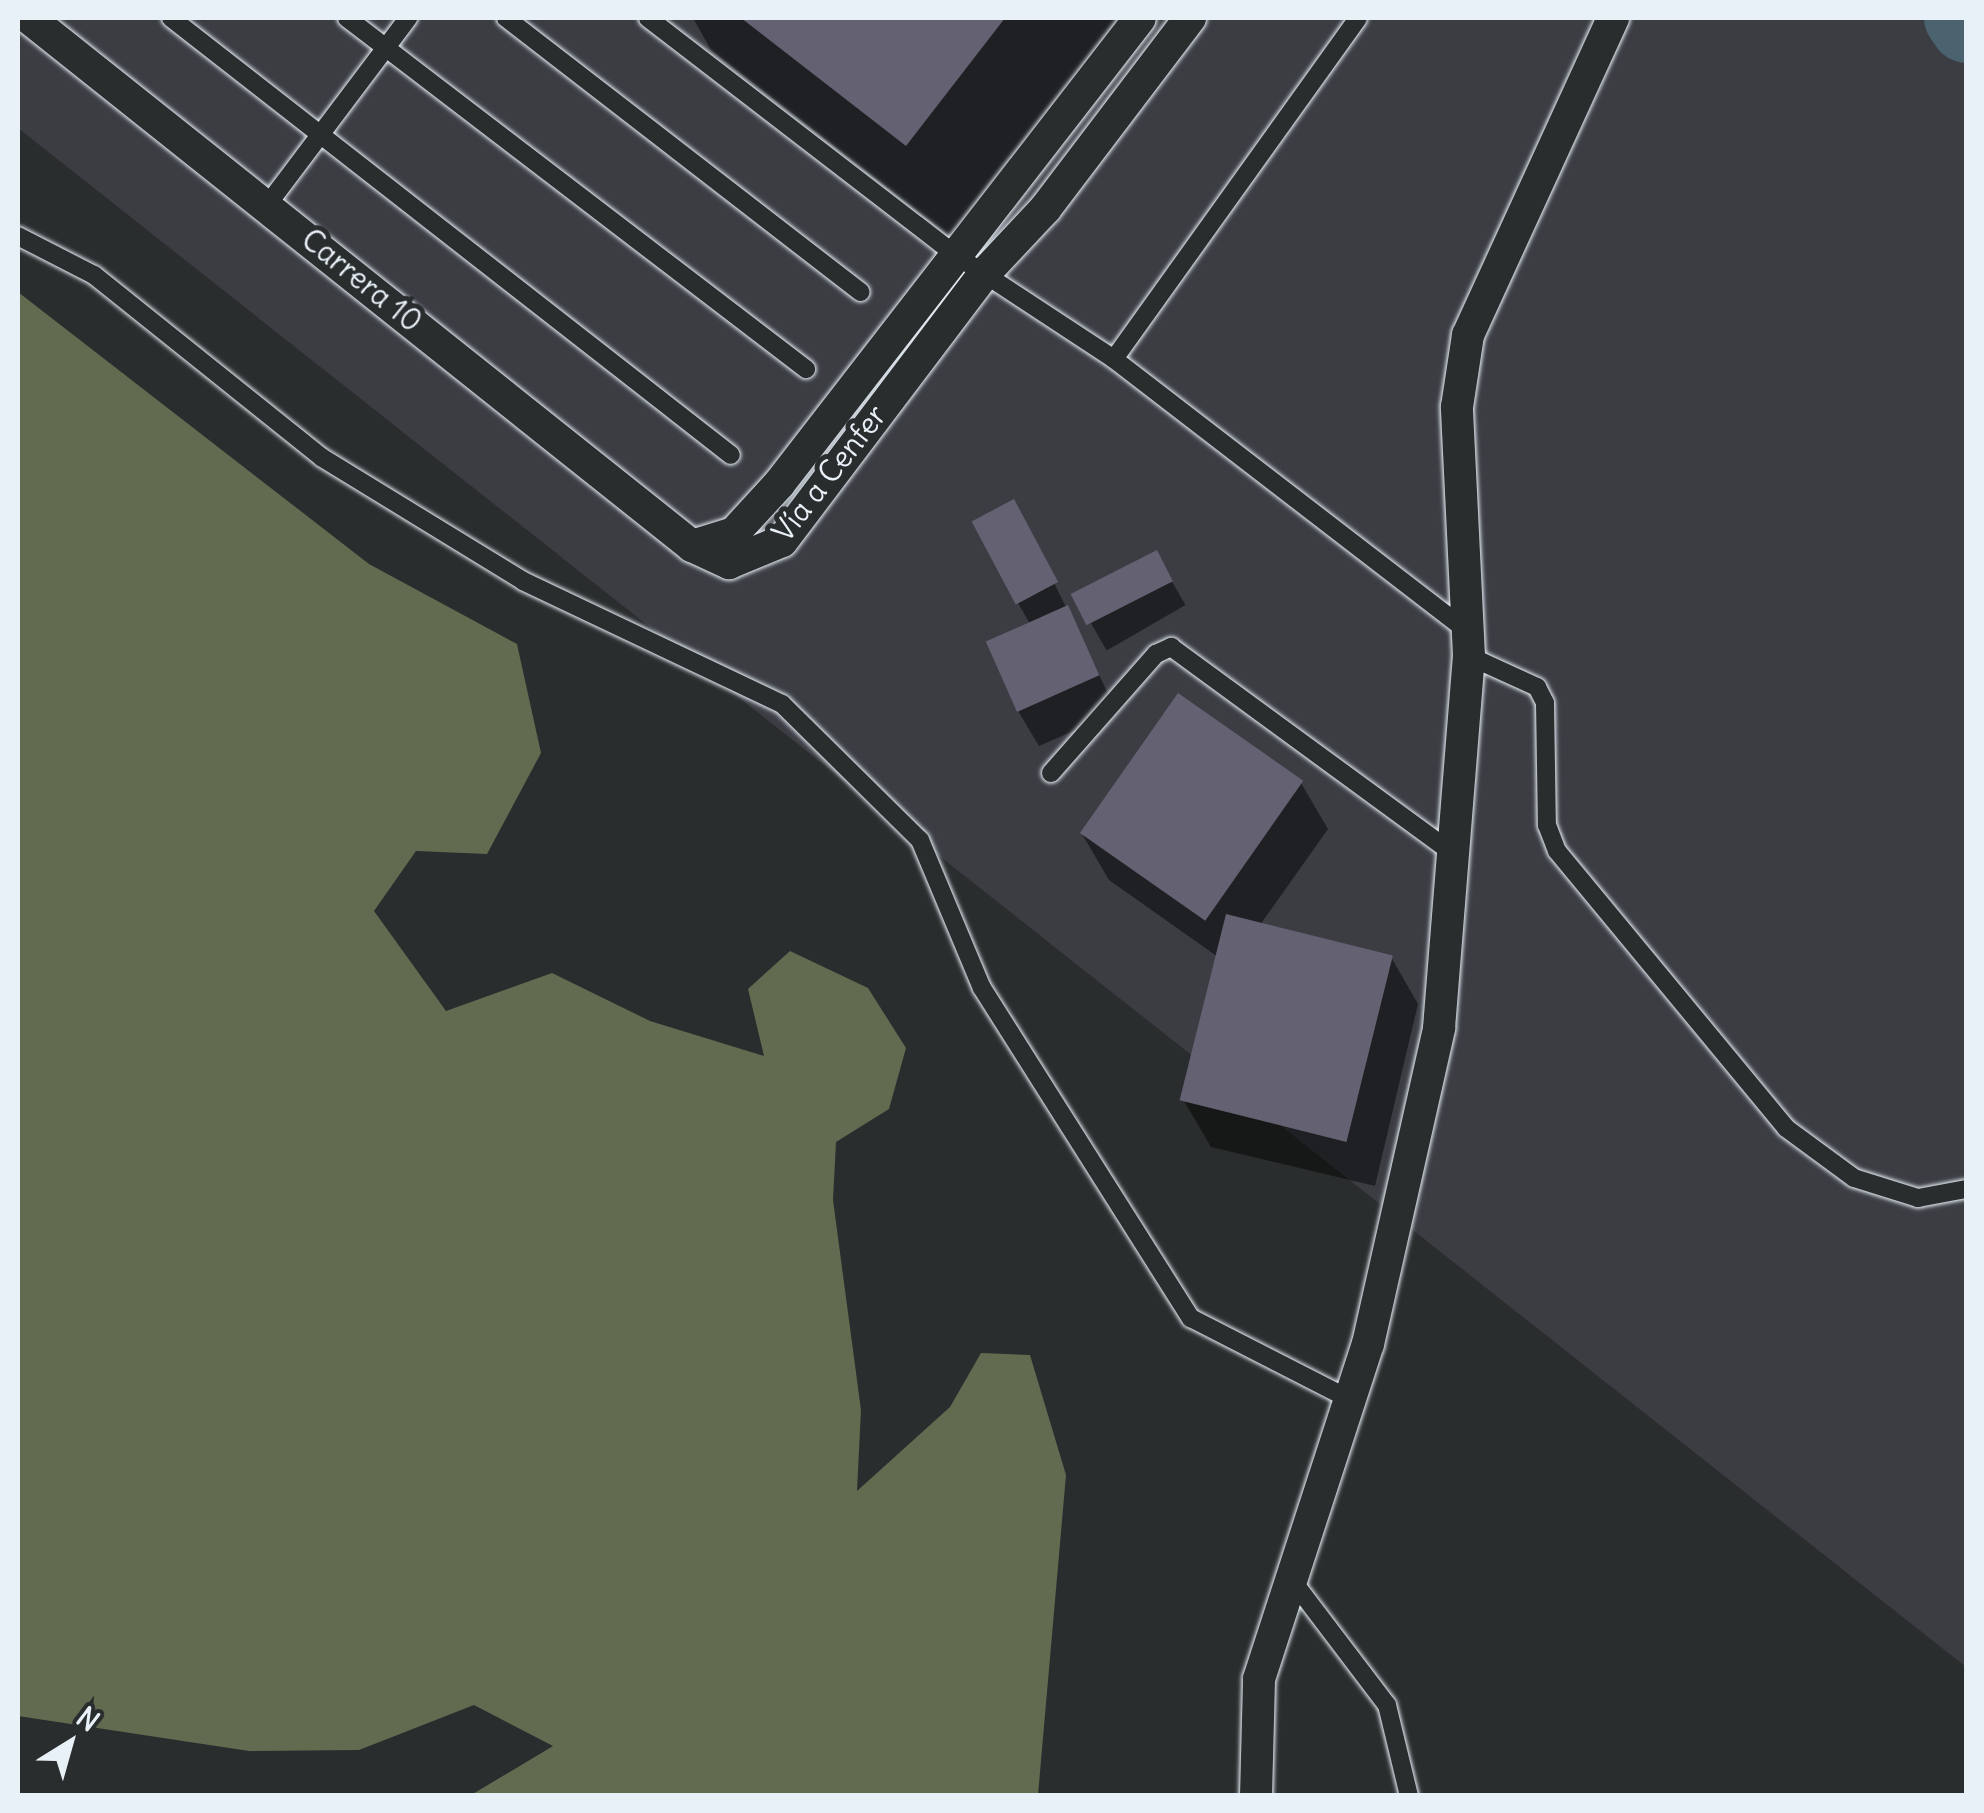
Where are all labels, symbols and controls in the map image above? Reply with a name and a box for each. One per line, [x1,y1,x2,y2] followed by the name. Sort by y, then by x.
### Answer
[295,221,429,339] street label: Carrera 10
[764,397,894,549] street label: Vía a Cenfer
[20,1693,120,1793] north arrow
[69,1699,107,1739] text: N

